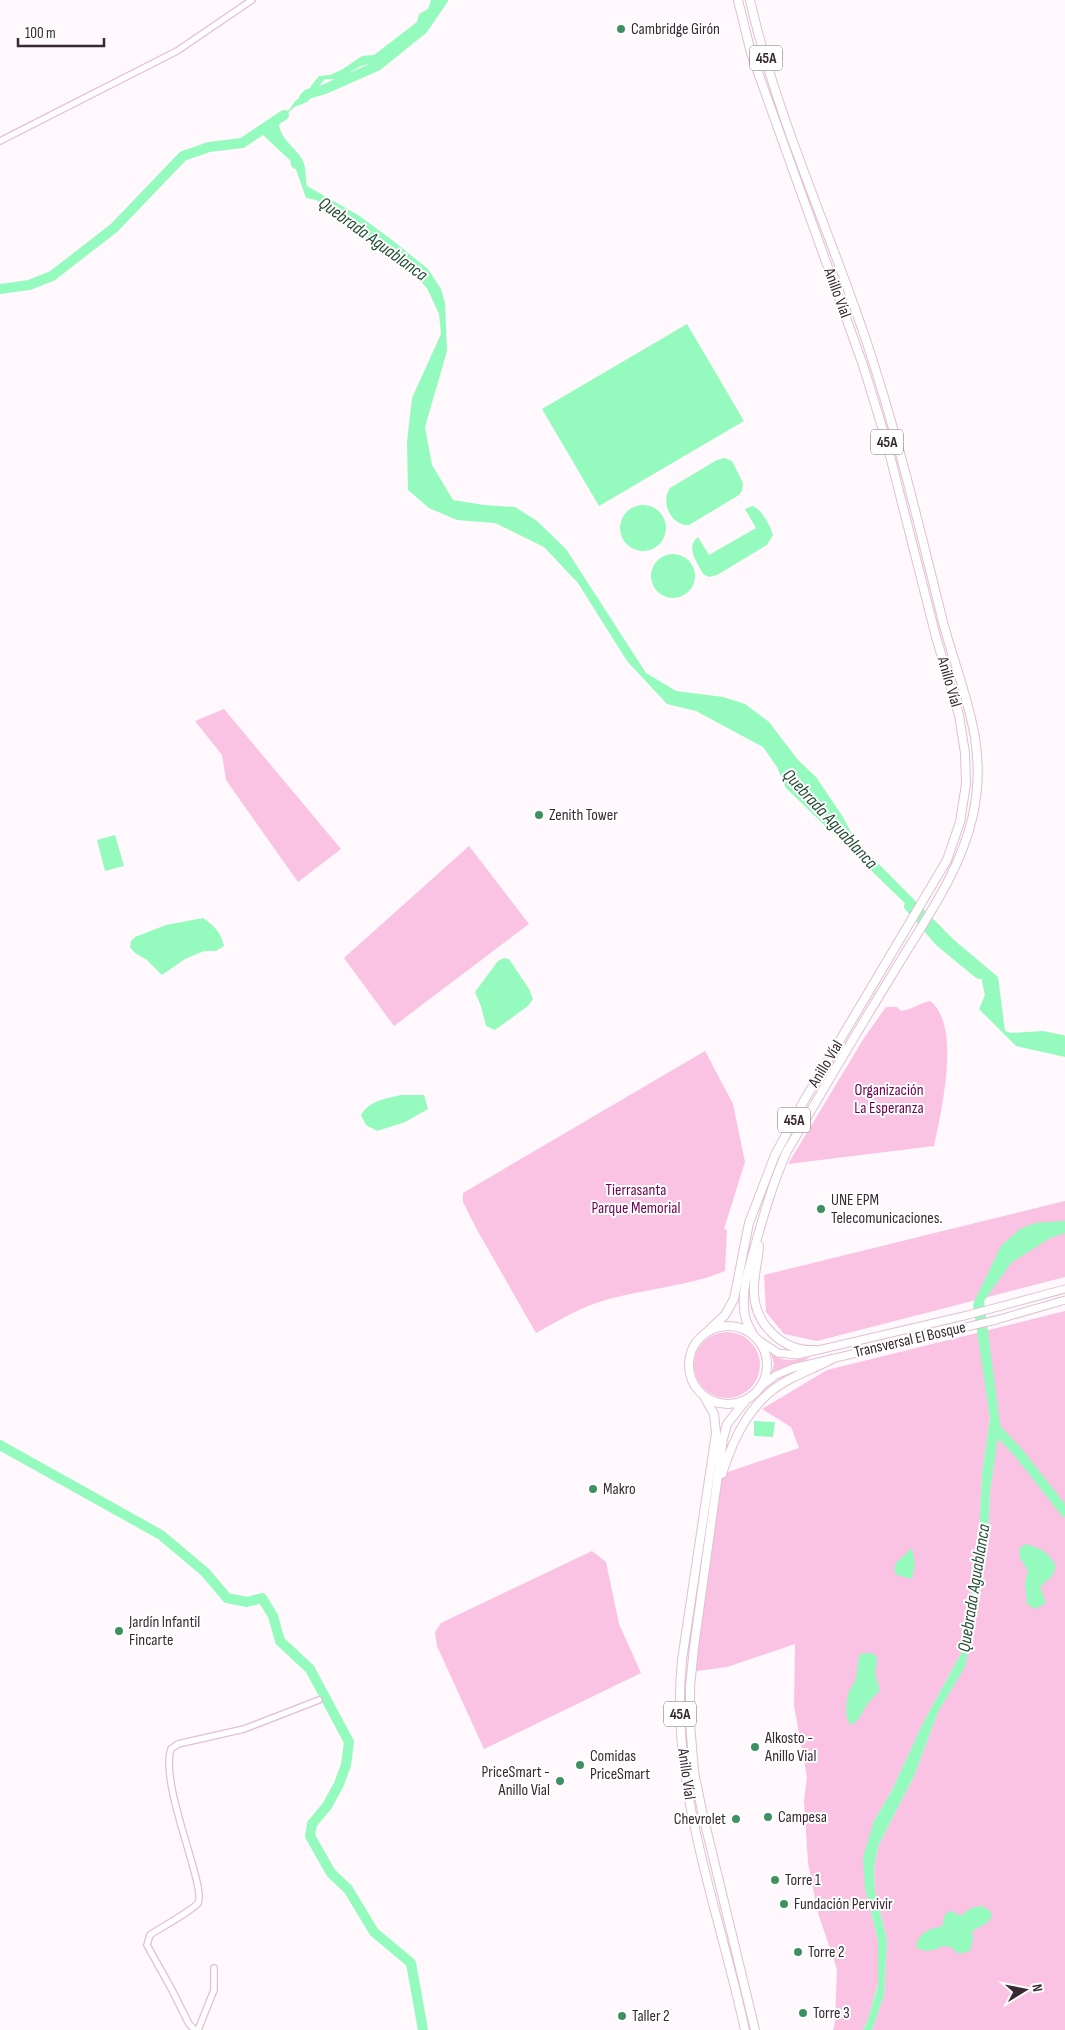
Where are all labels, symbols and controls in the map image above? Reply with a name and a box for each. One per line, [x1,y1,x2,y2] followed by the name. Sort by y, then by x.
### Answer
[18,15,104,47] scale bar
[631,20,720,39] place label: Cambridge Girón
[615,23,627,35] marker: Cambridge Girón
[25,24,56,43] text: 100 m
[750,46,782,70] road number: 45A
[315,192,432,286] water label: Quebrada Aguablanca
[819,265,855,320] street label: Anillo Víal
[871,430,903,454] road number: 45A
[933,654,965,709] street label: Anillo Víal
[778,765,882,874] water label: Quebrada Aguablanca
[549,806,618,825] place label: Zenith Tower
[533,809,545,821] marker: Zenith Tower
[804,1037,847,1092] street label: Anillo Víal
[854,1081,924,1118] park label: Organización La Esperanza
[778,1108,810,1132] road number: 45A
[592,1181,680,1218] park label: Tierrasanta Parque Memorial
[831,1191,942,1228] place label: UNE EPM Telecomunicaciones.
[815,1203,827,1215] marker: UNE EPM Telecomunicaciones.
[852,1318,968,1362] street label: Transversal El Bosque
[603,1480,636,1499] place label: Makro
[587,1483,599,1495] marker: Makro
[954,1522,995,1654] water label: Quebrada Aguablanca
[128,1613,200,1650] place label: Jardín Infantil Fincarte
[113,1625,125,1637] marker: Jardín Infantil Fincarte
[664,1702,696,1726] road number: 45A
[764,1729,816,1766] place label: Alkosto - Anillo Vial
[749,1741,761,1753] marker: Alkosto - Anillo Vial
[673,1746,699,1801] street label: Anillo Víal
[590,1747,650,1784] place label: Comidas PriceSmart
[574,1759,586,1771] marker: Comidas PriceSmart
[482,1763,550,1800] place label: PriceSmart - Anillo Vial
[554,1775,566,1787] marker: PriceSmart - Anillo Vial
[778,1808,827,1827] place label: Campesa
[674,1810,726,1829] place label: Chevrolet
[762,1811,774,1823] marker: Campesa
[730,1813,742,1825] marker: Chevrolet
[785,1871,821,1890] place label: Torre 1
[769,1874,781,1886] marker: Torre 1
[794,1895,893,1914] place label: Fundación Pervivir
[778,1898,790,1910] marker: Fundación Pervivir
[808,1943,845,1962] place label: Torre 2
[792,1946,804,1958] marker: Torre 2
[1000,1965,1050,2015] north arrow
[1028,1983,1046,1993] text: N
[813,2004,850,2023] place label: Torre 3
[632,2007,670,2026] place label: Taller 2
[797,2007,809,2019] marker: Torre 3
[616,2010,628,2022] marker: Taller 2

